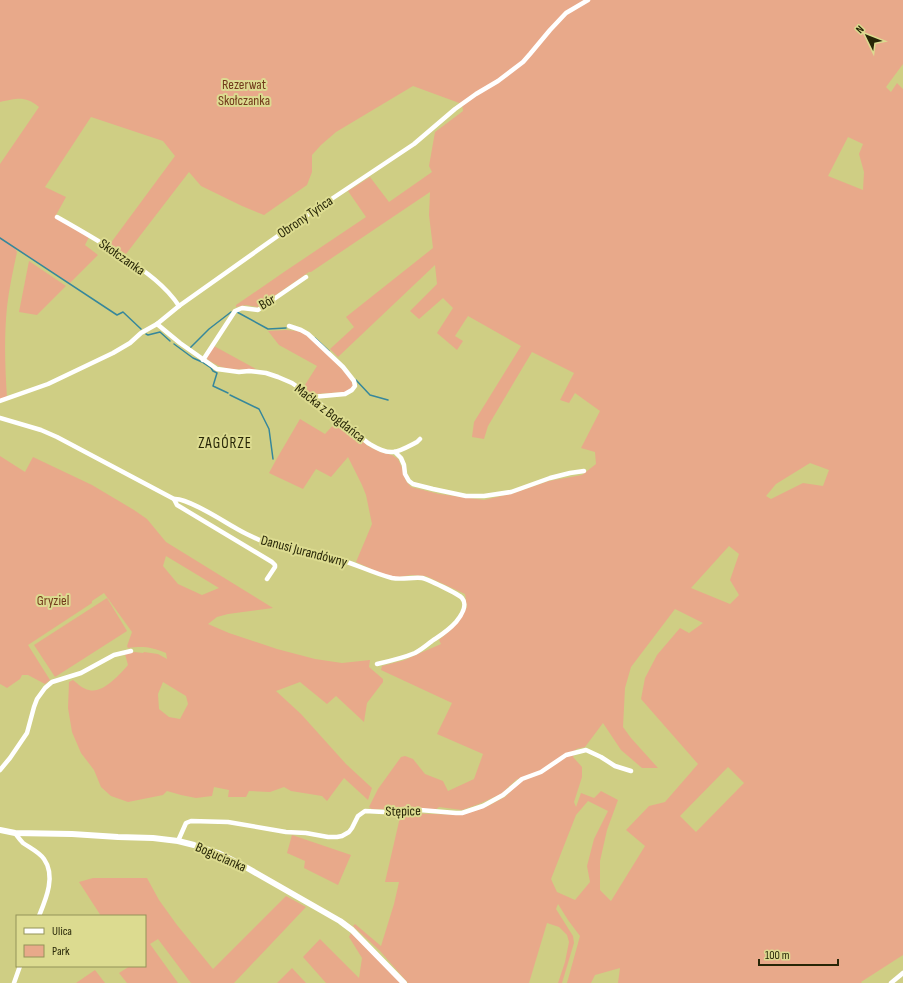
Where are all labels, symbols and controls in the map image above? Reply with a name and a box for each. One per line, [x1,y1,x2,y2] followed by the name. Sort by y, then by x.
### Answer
[847,16,887,56] north arrow
[853,23,867,36] text: N
[218,76,270,109] park label: Rezerwat Skołczanka
[274,192,336,242] street label: Obrony Tyńca
[96,235,148,279] street label: Skołczanka
[256,291,278,313] street label: Bór
[291,380,369,446] street label: Maćka z Bogdańca
[198,434,252,453] district label: ZAGÓRZE
[259,531,350,571] street label: Danusi Jurandówny
[37,592,69,609] park label: Gryziel
[385,802,421,820] street label: Stępice
[193,838,249,876] street label: Bogucianka
[16,915,146,967] legend
[52,924,72,939] text: Ulica
[759,941,838,967] scale bar
[52,944,70,959] text: Park
[765,948,790,963] text: 100 m

